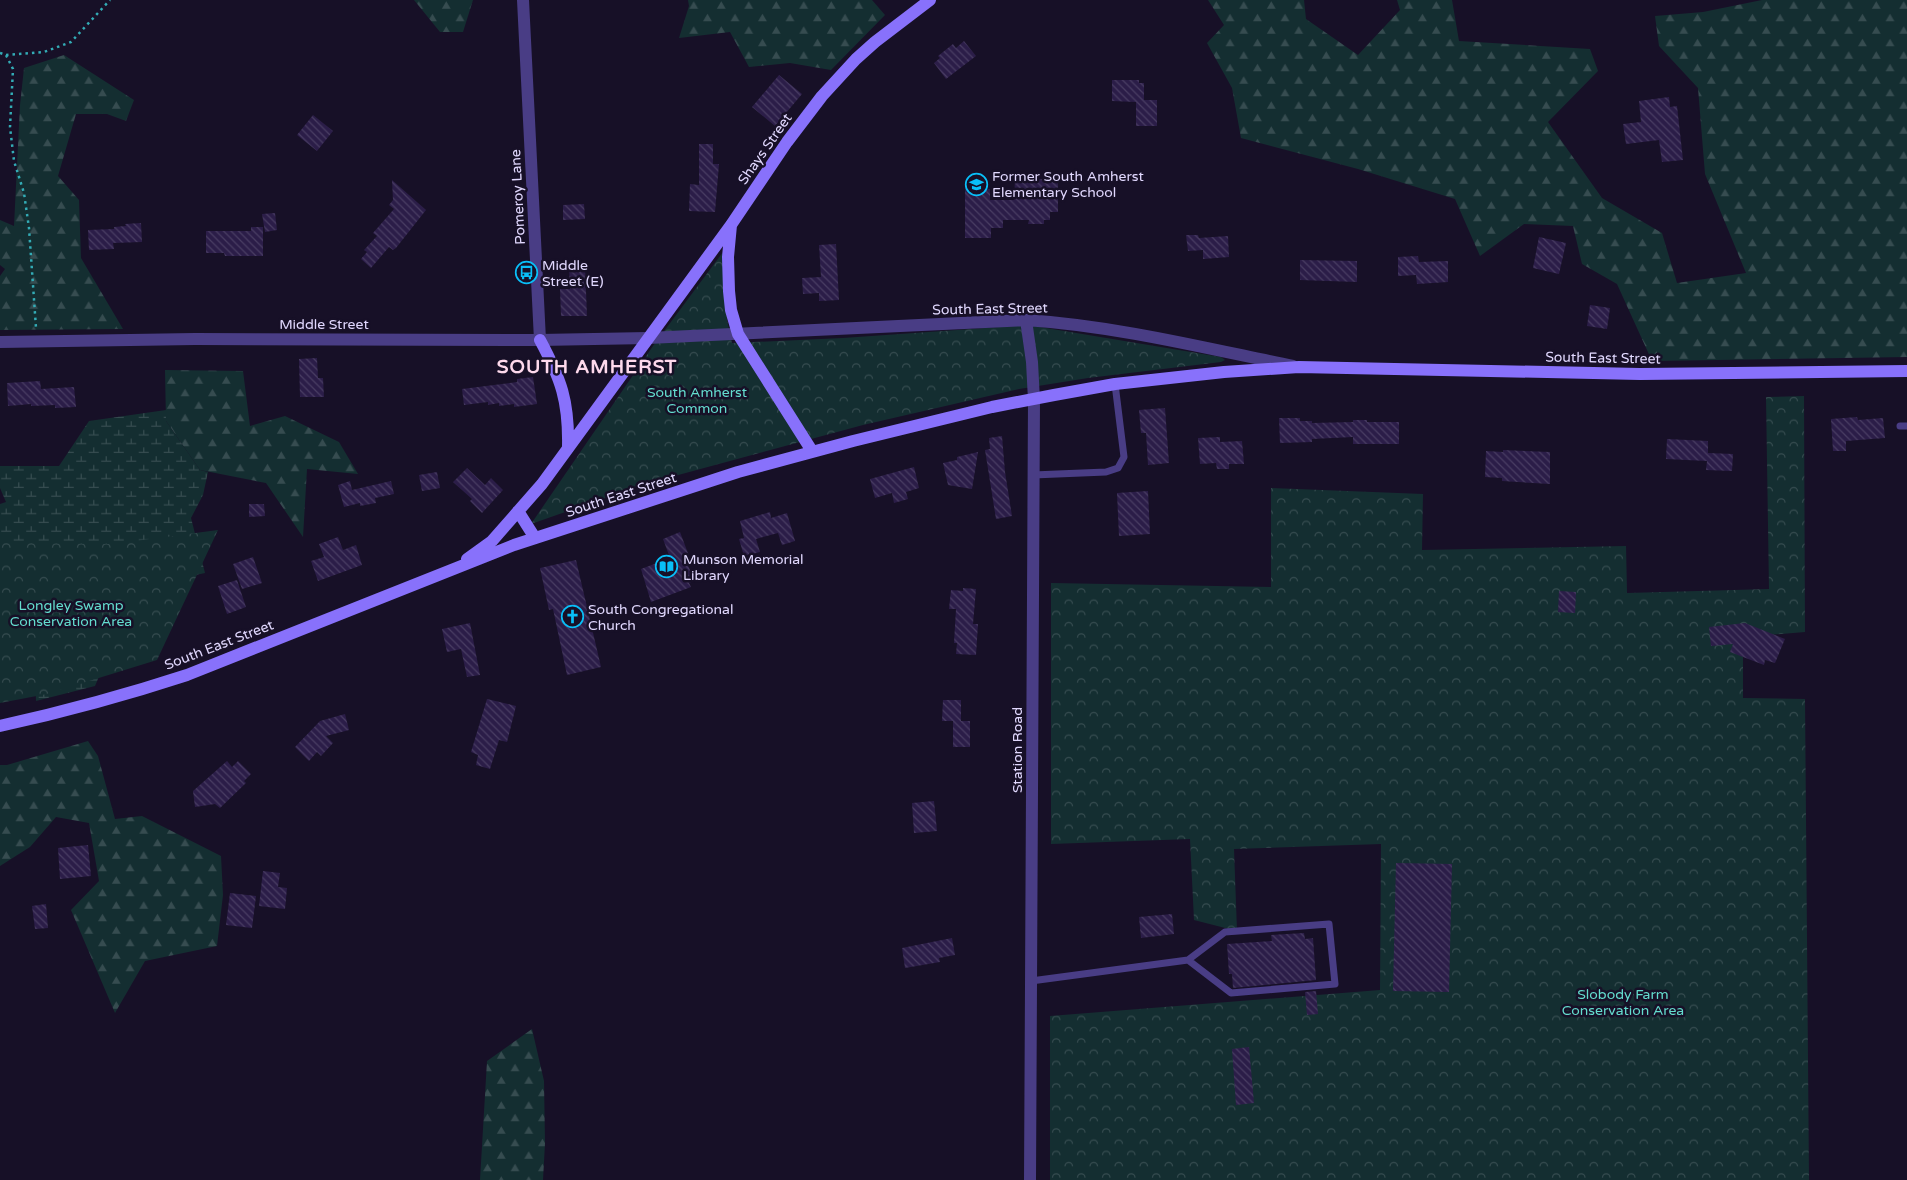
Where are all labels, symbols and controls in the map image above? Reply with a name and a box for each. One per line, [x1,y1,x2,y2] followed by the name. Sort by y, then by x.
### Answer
[734,110,796,188] street label: Shays Street
[507,149,529,245] street label: Pomeroy Lane
[992,168,1144,201] place label: Former South Amherst Elementary School
[964,172,988,196] school or university icon: Former South Amherst Elementary School
[542,257,604,290] place label: Middle Street (E)
[514,261,538,285] bus stop icon: Middle Street (E)
[932,299,1049,319] street label: South East Street
[279,316,369,333] street label: Middle Street
[1545,348,1662,368] street label: South East Street
[497,356,677,378] district label: SOUTH AMHERST
[647,384,748,417] park label: South Amherst Common
[563,469,679,521] street label: South East Street
[683,551,804,584] place label: Munson Memorial Library
[655,555,679,579] library icon: Munson Memorial Library
[10,597,132,630] park label: Longley Swamp Conservation Area
[588,601,733,634] place label: South Congregational Church
[560,605,584,629] church icon: South Congregational Church
[162,616,277,674] street label: South East Street
[1009,707,1026,793] street label: Station Road
[1562,986,1684,1019] park label: Slobody Farm Conservation Area

